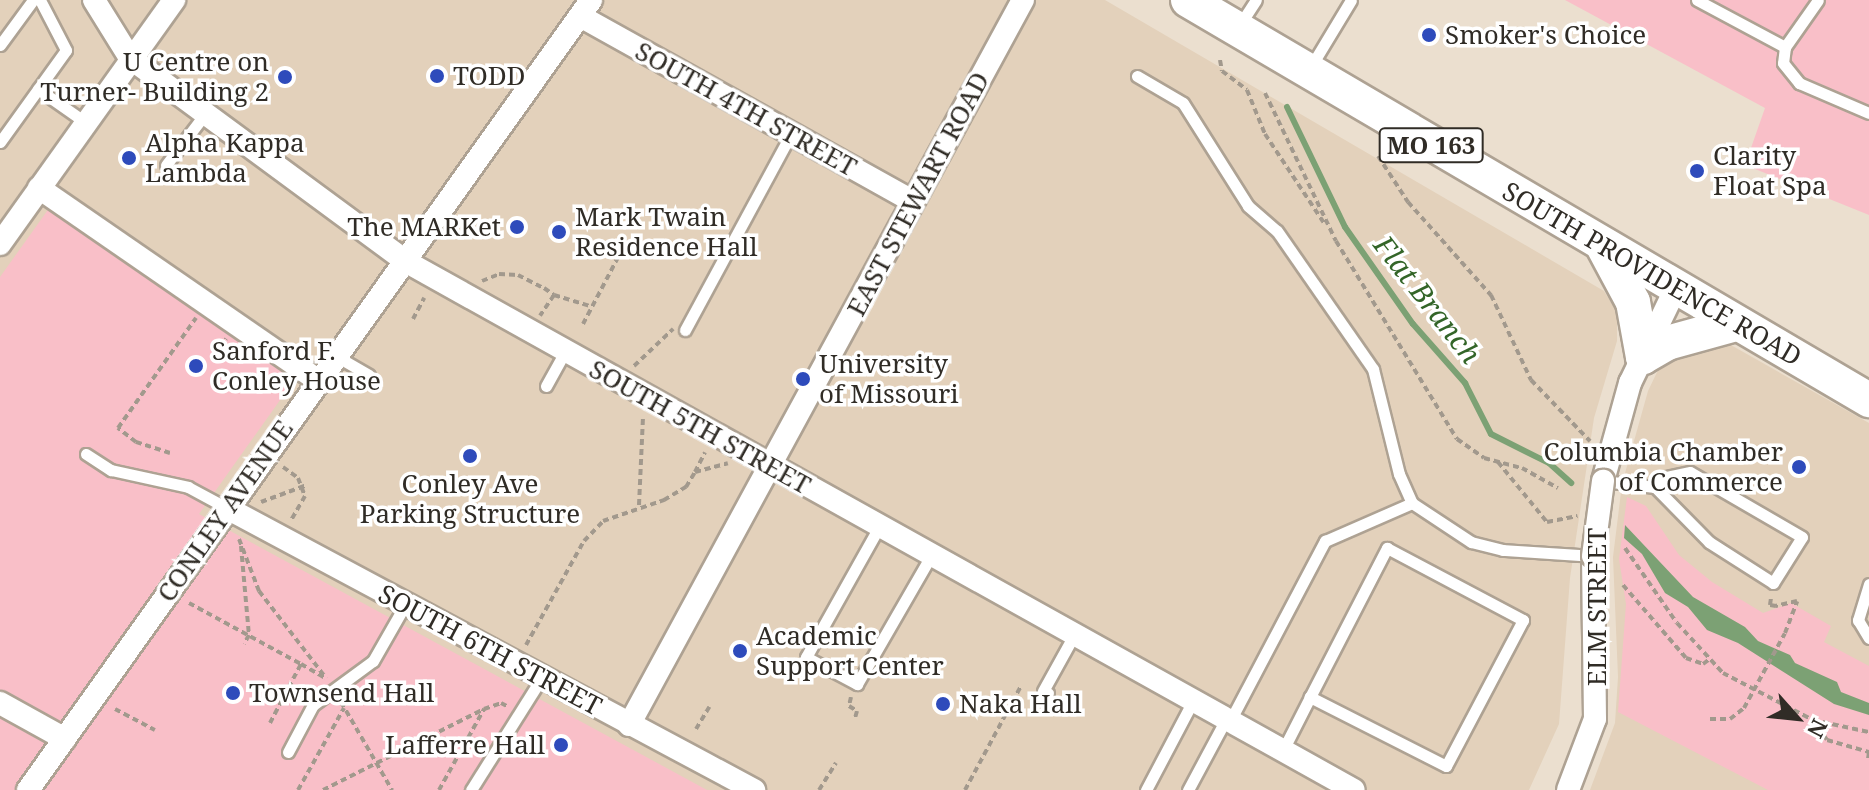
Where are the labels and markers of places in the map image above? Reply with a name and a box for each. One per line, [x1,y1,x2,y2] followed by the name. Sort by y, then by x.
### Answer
[1445,19,1646,51] place label: Smoker's Choice
[1420,26,1438,44] marker: Smoker's Choice
[40,46,269,108] place label: U Centre on Turner- Building 2
[453,60,526,92] place label: TODD
[428,67,446,85] marker: TODD
[276,68,294,86] marker: U Centre on Turner- Building 2
[145,127,305,188] place label: Alpha Kappa Lambda
[1713,140,1827,202] place label: Clarity Float Spa
[120,149,138,167] marker: Alpha Kappa Lambda
[1688,162,1706,180] marker: Clarity Float Spa
[575,201,757,262] place label: Mark Twain Residence Hall
[347,211,501,243] place label: The MARKet
[508,218,526,236] marker: The MARKet
[550,223,568,241] marker: Mark Twain Residence Hall
[212,335,381,396] place label: Sanford F. Conley House
[819,348,959,410] place label: University of Missouri
[187,357,205,375] marker: Sanford F. Conley House
[794,370,812,388] marker: University of Missouri
[1543,436,1783,498] place label: Columbia Chamber of Commerce
[461,447,479,465] marker: Conley Ave Parking Structure
[1790,458,1808,476] marker: Columbia Chamber of Commerce
[360,468,580,530] place label: Conley Ave Parking Structure
[756,620,944,682] place label: Academic Support Center
[731,642,749,660] marker: Academic Support Center
[249,677,434,709] place label: Townsend Hall
[224,684,242,702] marker: Townsend Hall
[959,688,1081,720] place label: Naka Hall
[934,695,952,713] marker: Naka Hall
[385,729,545,761] place label: Lafferre Hall
[552,736,570,754] marker: Lafferre Hall

